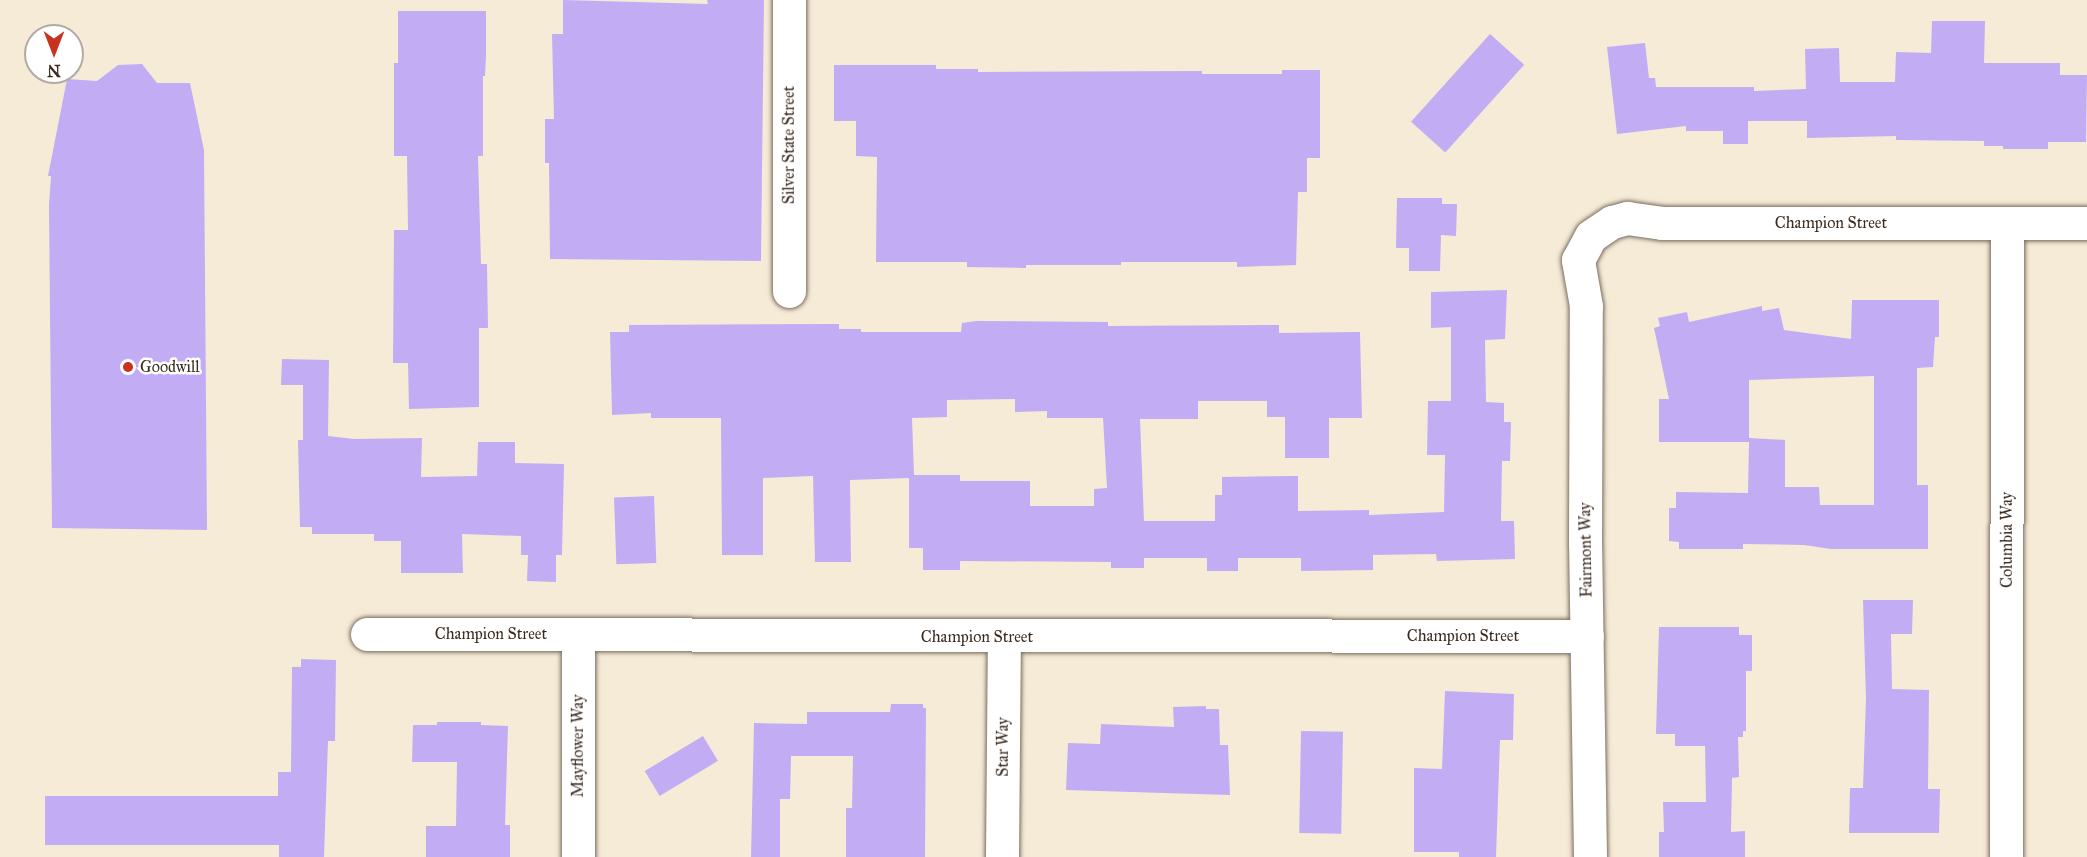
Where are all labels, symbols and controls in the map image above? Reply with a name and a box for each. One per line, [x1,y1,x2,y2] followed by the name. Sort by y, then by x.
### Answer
[24,24,84,84] north arrow
[47,61,61,80] text: N
[779,86,799,204] street label: Silver State Street
[1775,213,1887,233] street label: Champion Street
[140,357,200,377] place label: Goodwill
[121,360,135,374] marker: Goodwill
[1997,492,2017,588] street label: Columbia Way
[1576,502,1596,598] street label: Fairmont Way
[435,624,547,644] street label: Champion Street
[1407,626,1519,646] street label: Champion Street
[921,627,1033,647] street label: Champion Street
[568,695,588,797] street label: Mayflower Way
[993,717,1013,777] street label: Star Way

